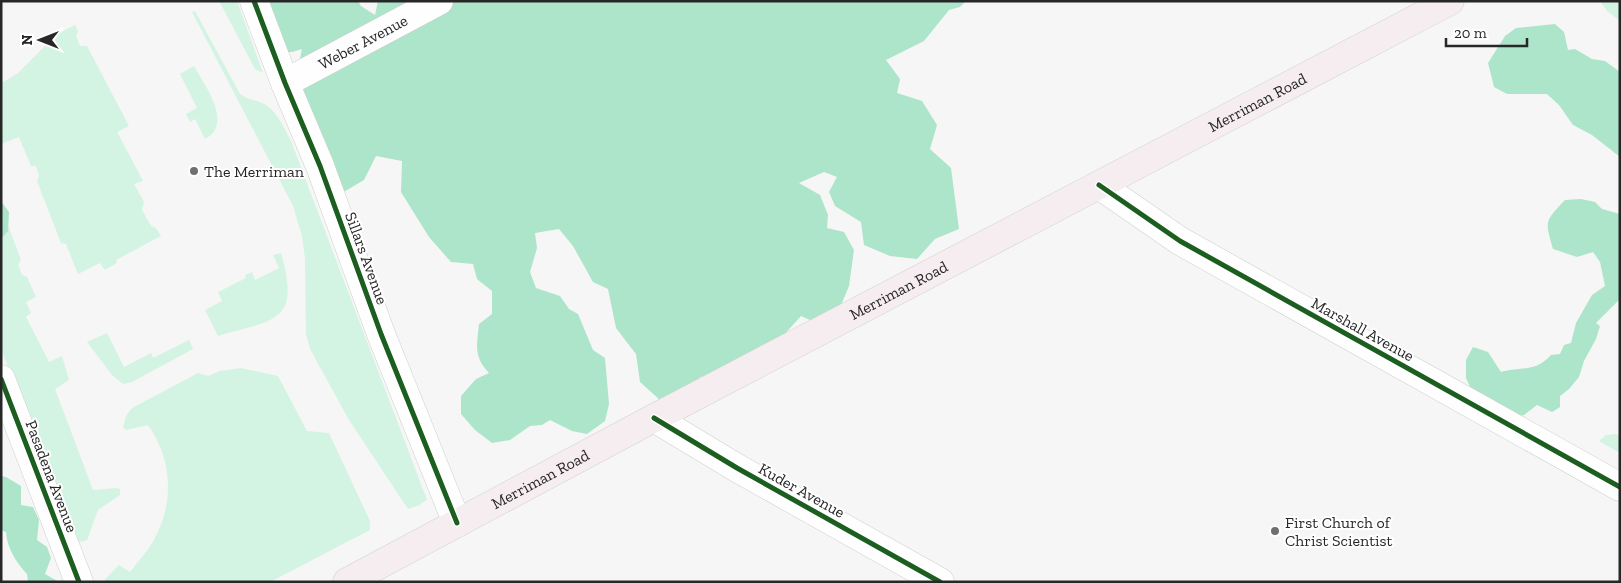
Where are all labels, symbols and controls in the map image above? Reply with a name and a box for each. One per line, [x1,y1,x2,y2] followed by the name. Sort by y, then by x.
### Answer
[315,11,411,74] street label: Weber Avenue
[15,15,65,65] north arrow
[1446,15,1527,47] scale bar
[1454,24,1487,42] text: 20 m
[19,34,36,45] text: N
[1205,69,1310,136] street label: Merriman Road
[204,162,305,181] place label: The Merriman
[188,165,200,177] marker: The Merriman
[341,209,392,307] street label: Sillars Avenue
[846,257,951,324] street label: Merriman Road
[1308,293,1417,365] street label: Marshall Avenue
[21,417,82,535] street label: Pasadena Avenue
[488,445,593,513] street label: Merriman Road
[755,459,848,522] street label: Kuder Avenue
[1285,513,1393,550] place label: First Church of Christ Scientist
[1269,525,1281,537] marker: First Church of Christ Scientist

